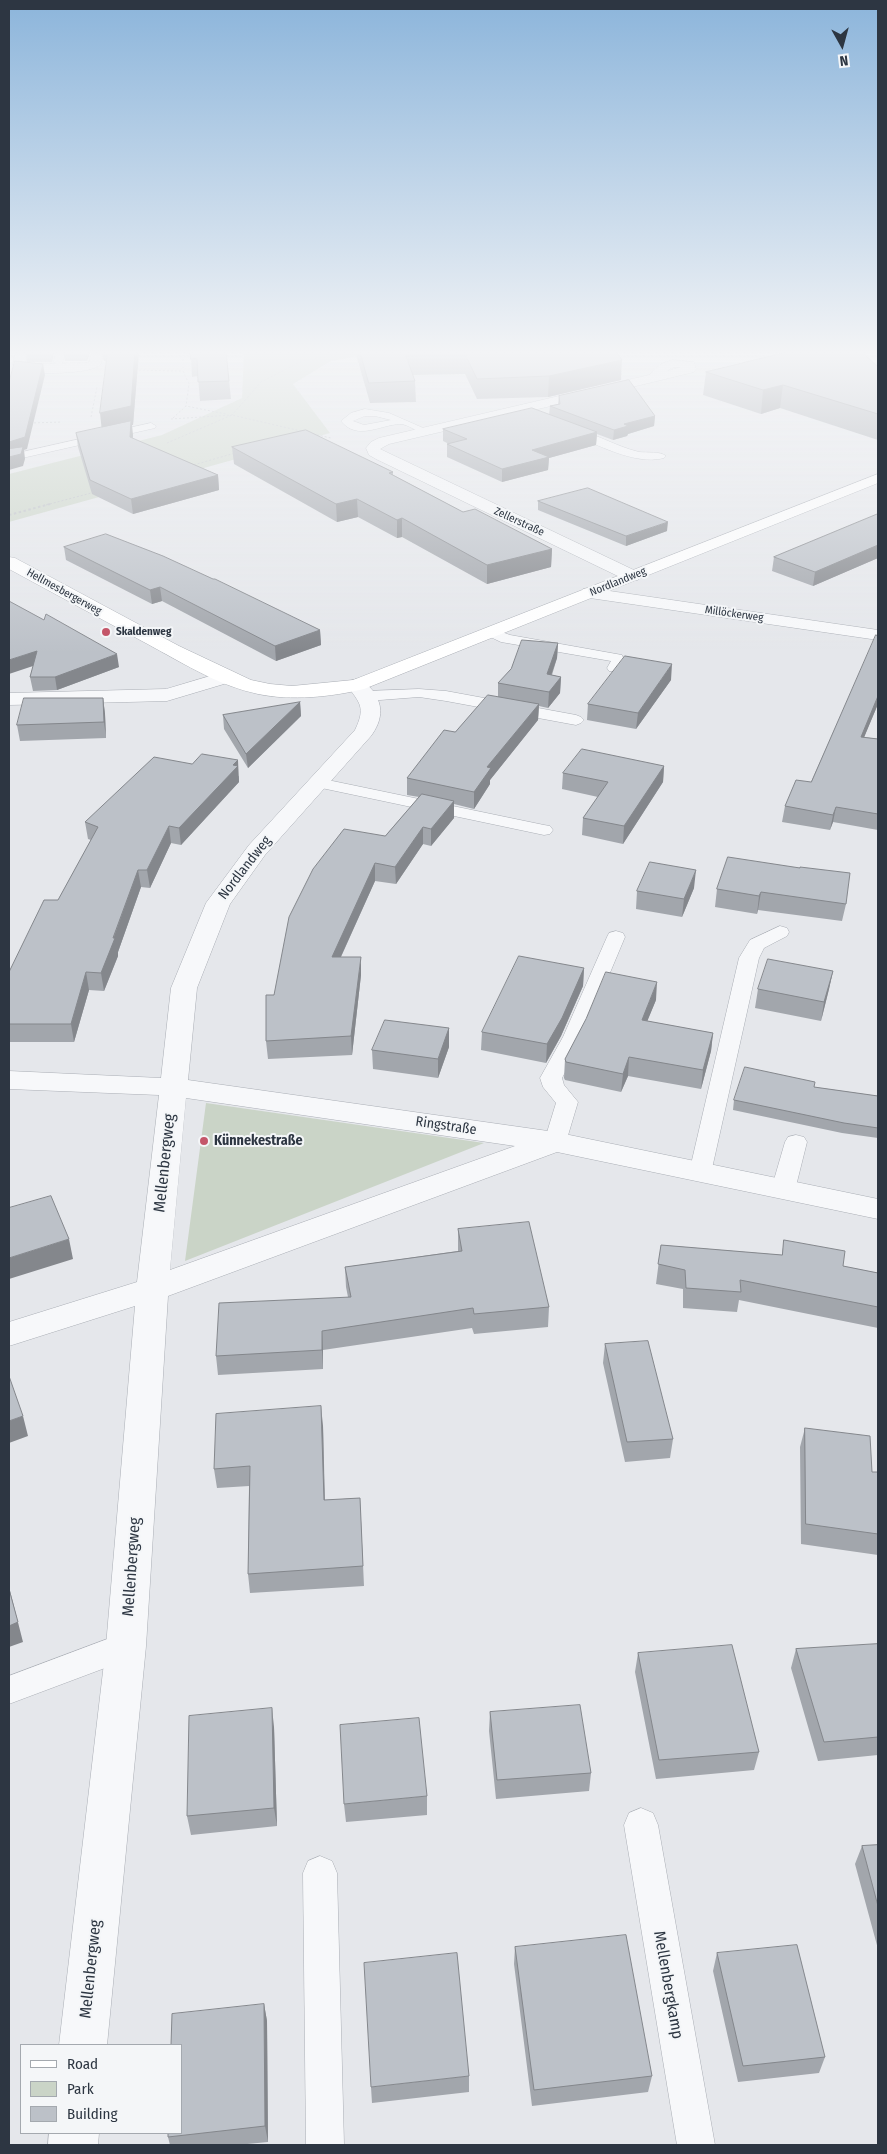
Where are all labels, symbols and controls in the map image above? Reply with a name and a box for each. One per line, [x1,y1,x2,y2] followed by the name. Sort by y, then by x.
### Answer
[817,20,867,70] north arrow
[839,51,849,69] text: N
[492,505,546,539] street label: Zellerstraße
[588,565,648,599] street label: Nordlandweg
[24,566,104,618] street label: Hellmesbergerweg
[704,603,764,625] street label: Millöckerweg
[116,625,171,639] place label: Skaldenweg
[100,626,112,638] marker: Skaldenweg
[215,833,275,903] street label: Nordlandweg
[150,1113,180,1213] street label: Mellenbergweg
[414,1113,478,1139] street label: Ringstraße
[214,1133,303,1149] place label: Künnekestraße
[198,1135,210,1147] marker: Künnekestraße
[119,1517,145,1617] street label: Mellenbergweg
[76,1919,106,2019] street label: Mellenbergweg
[649,1930,687,2040] street label: Mellenbergkamp
[20,2044,182,2134] legend
[67,2055,98,2073] text: Road
[67,2080,94,2098] text: Park
[67,2105,118,2123] text: Building

